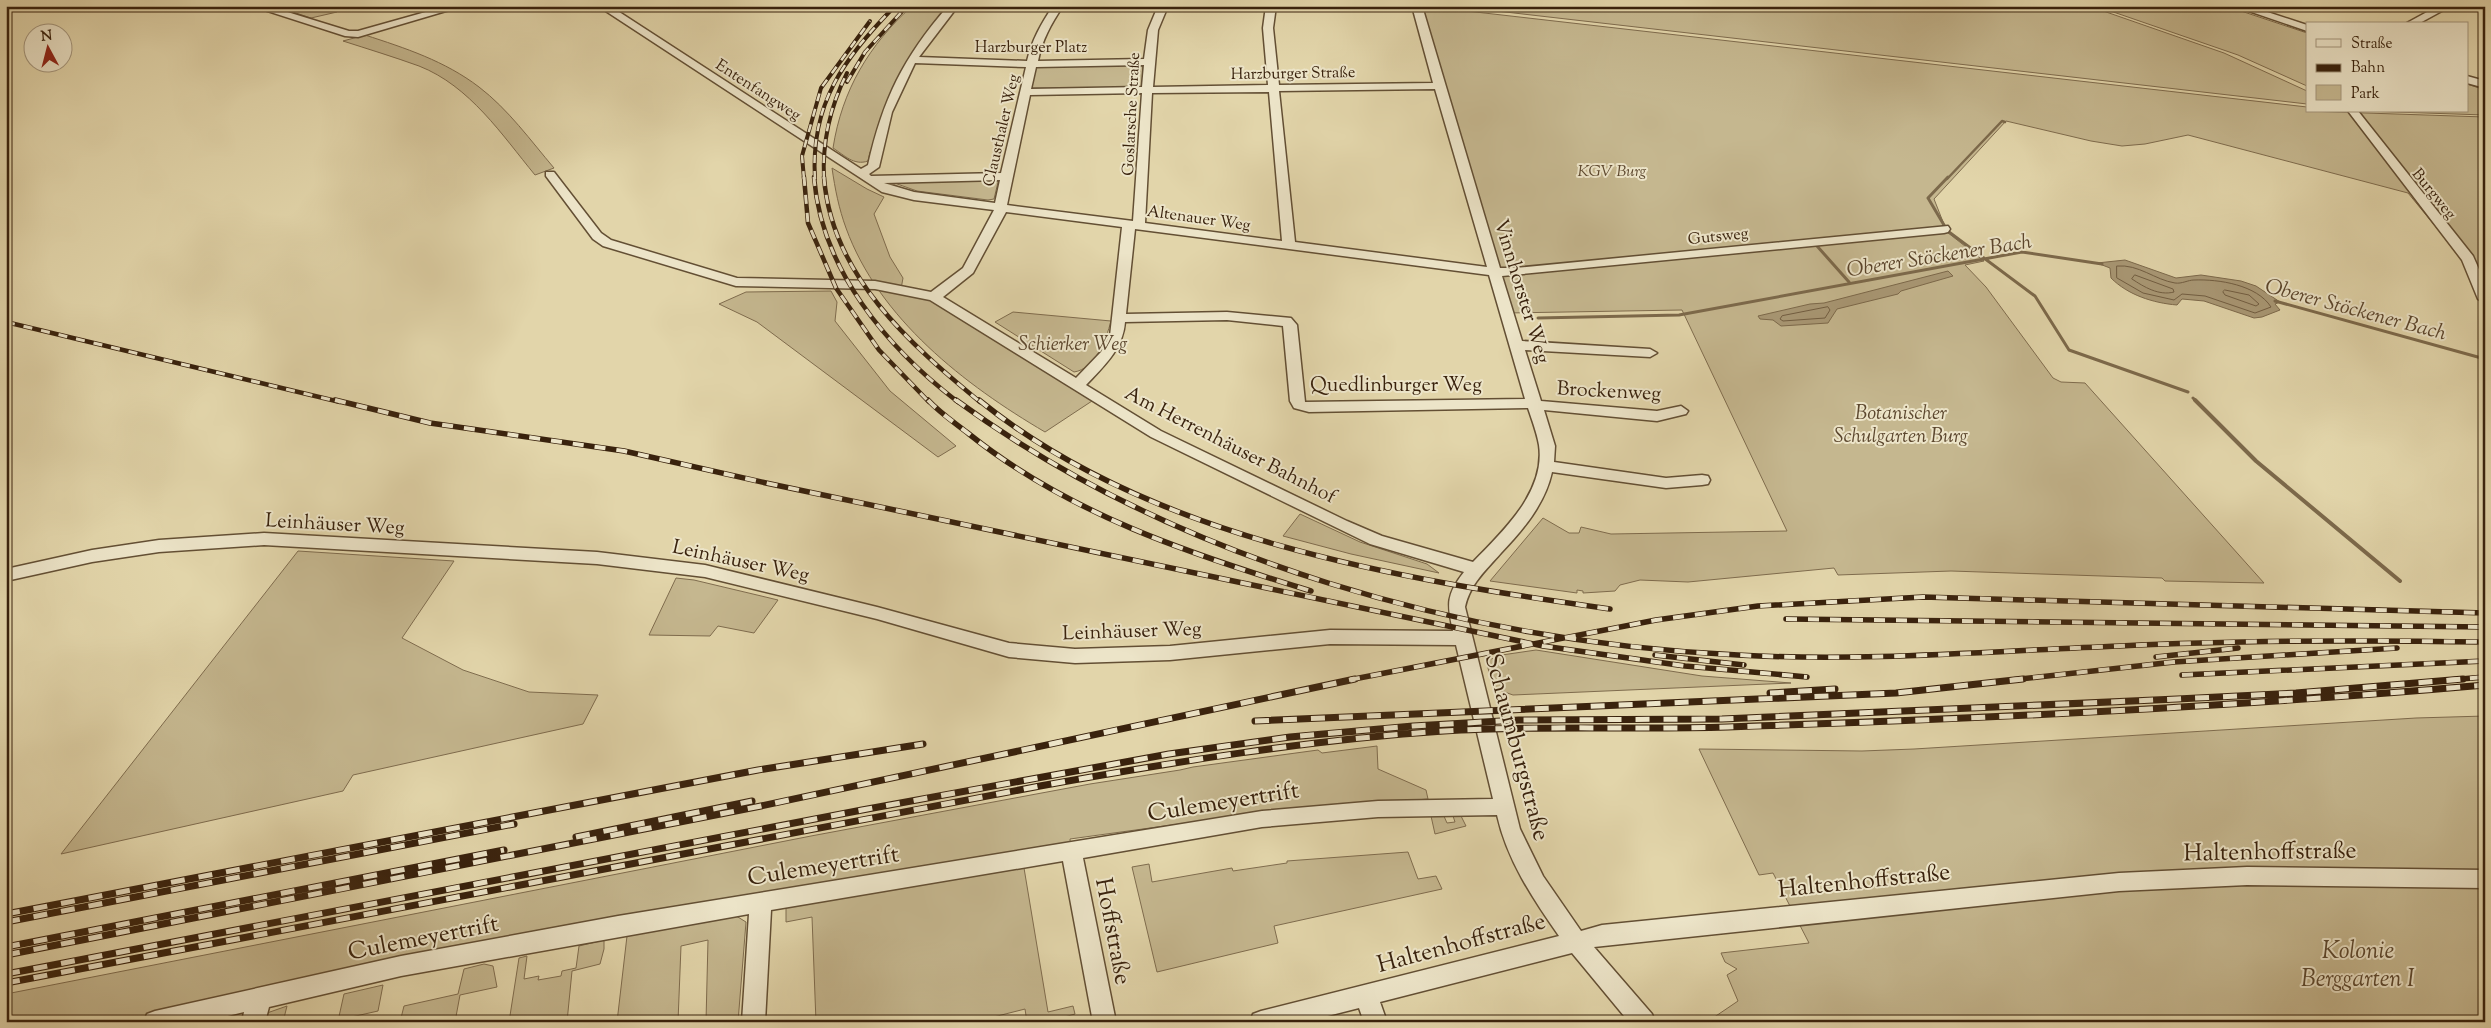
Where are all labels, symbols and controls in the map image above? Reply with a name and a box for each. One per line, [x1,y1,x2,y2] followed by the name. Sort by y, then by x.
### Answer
[22,22,72,72] north arrow
[2306,22,2468,112] legend
[40,26,53,48] text: N
[2351,34,2393,55] text: Straße
[975,37,1087,60] street label: Harzburger Platz
[1118,52,1147,176] street label: Goslarsche Straße
[710,55,805,128] street label: Entenfangweg
[2351,58,2385,79] text: Bahn
[1231,62,1356,87] street label: Harzburger Straße
[978,72,1027,189] street label: Clausthaler Weg
[2351,84,2380,105] text: Park
[1578,161,1646,184] park label: KGV Burg
[2405,164,2461,225] street label: Burgweg
[1145,201,1252,238] street label: Altenauer Weg
[1485,216,1556,368] street label: Vinnhorster Weg
[1687,223,1750,252] street label: Gutsweg
[1845,228,2034,286] water label: Oberer Stöckener Bach
[2261,272,2450,350] water label: Oberer Stöckener Bach
[1018,331,1128,360] park label: Schierker Weg
[1310,372,1482,401] street label: Quedlinburger Weg
[1556,375,1662,410] street label: Brockenweg
[1119,380,1342,513] street label: Am Herrenhäuser Bahnhof
[1834,400,1968,452] park label: Botanischer Schulgarten Burg
[265,507,405,544] street label: Leinhäuser Weg
[669,534,812,591] street label: Leinhäuser Weg
[1062,616,1202,649] street label: Leinhäuser Weg
[1475,650,1557,845] street label: Schaumburgstraße
[1145,774,1302,832] street label: Culemeyertrift
[2183,834,2357,872] street label: Haltenhoffstraße
[745,838,902,896] street label: Culemeyertrift
[1776,856,1952,908] street label: Haltenhoffstraße
[1085,875,1139,988] street label: Hoffstraße
[1373,905,1550,983] street label: Haltenhoffstraße
[345,908,502,970] street label: Culemeyertrift
[2301,935,2415,997] park label: Kolonie Berggarten I

